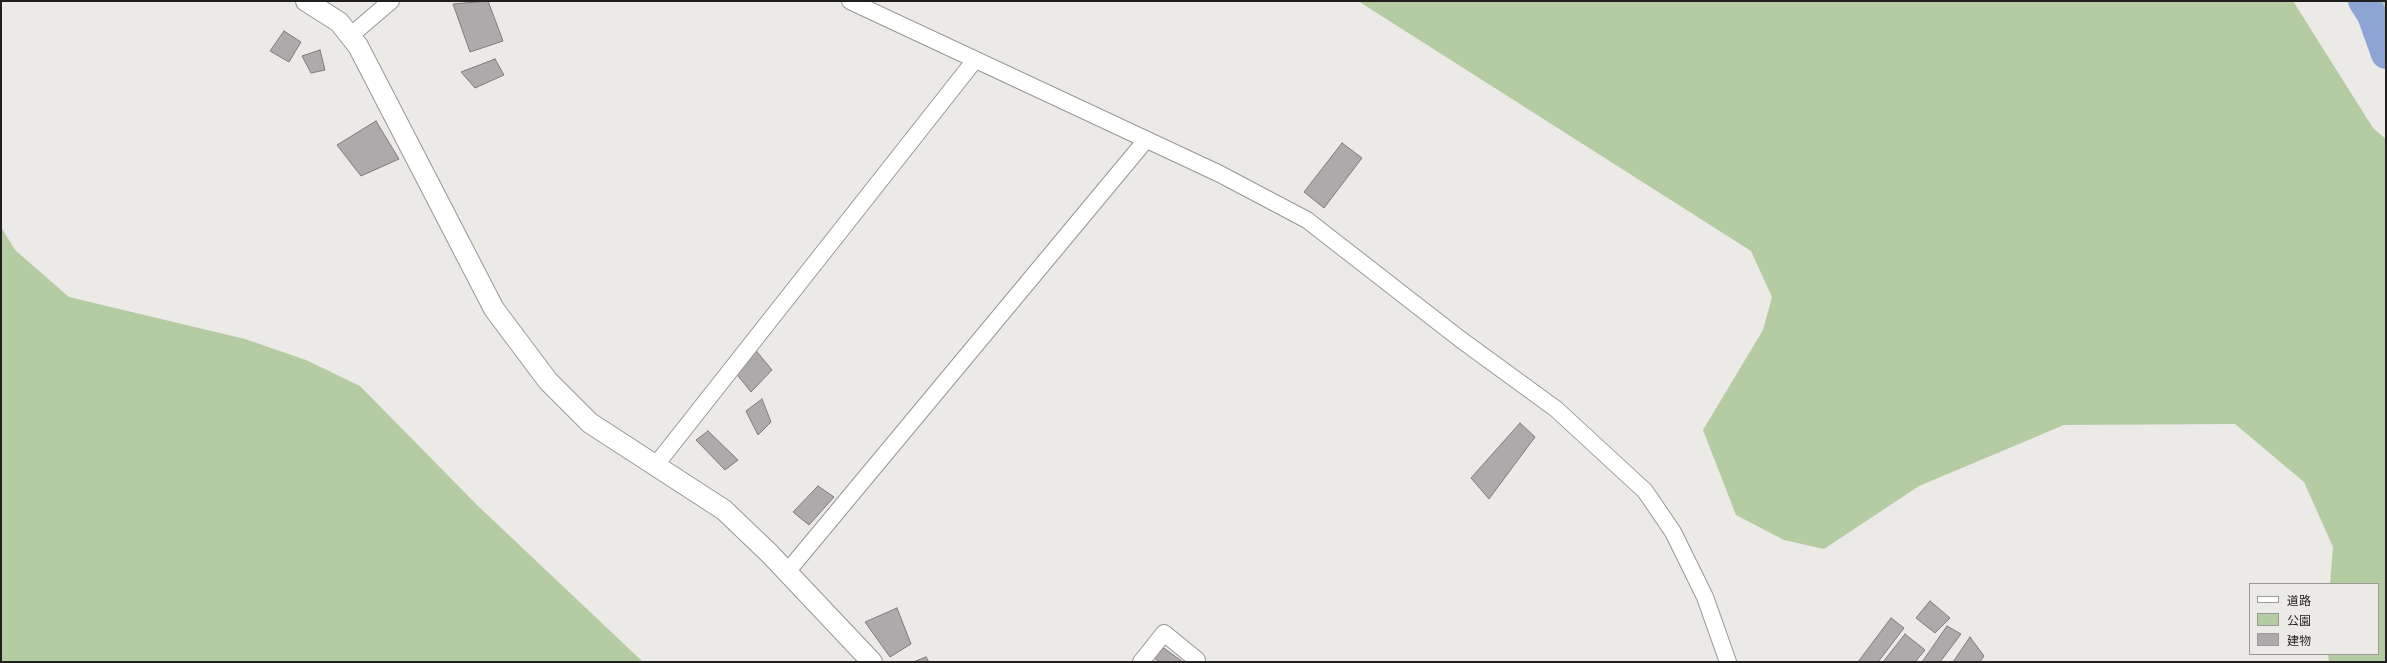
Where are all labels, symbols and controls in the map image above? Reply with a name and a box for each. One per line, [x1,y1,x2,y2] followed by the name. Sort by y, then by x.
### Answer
[2249,583,2379,655] legend
[2287,594,2311,608] text: 道路
[2287,614,2311,628] text: 公園
[2287,634,2311,648] text: 建物

